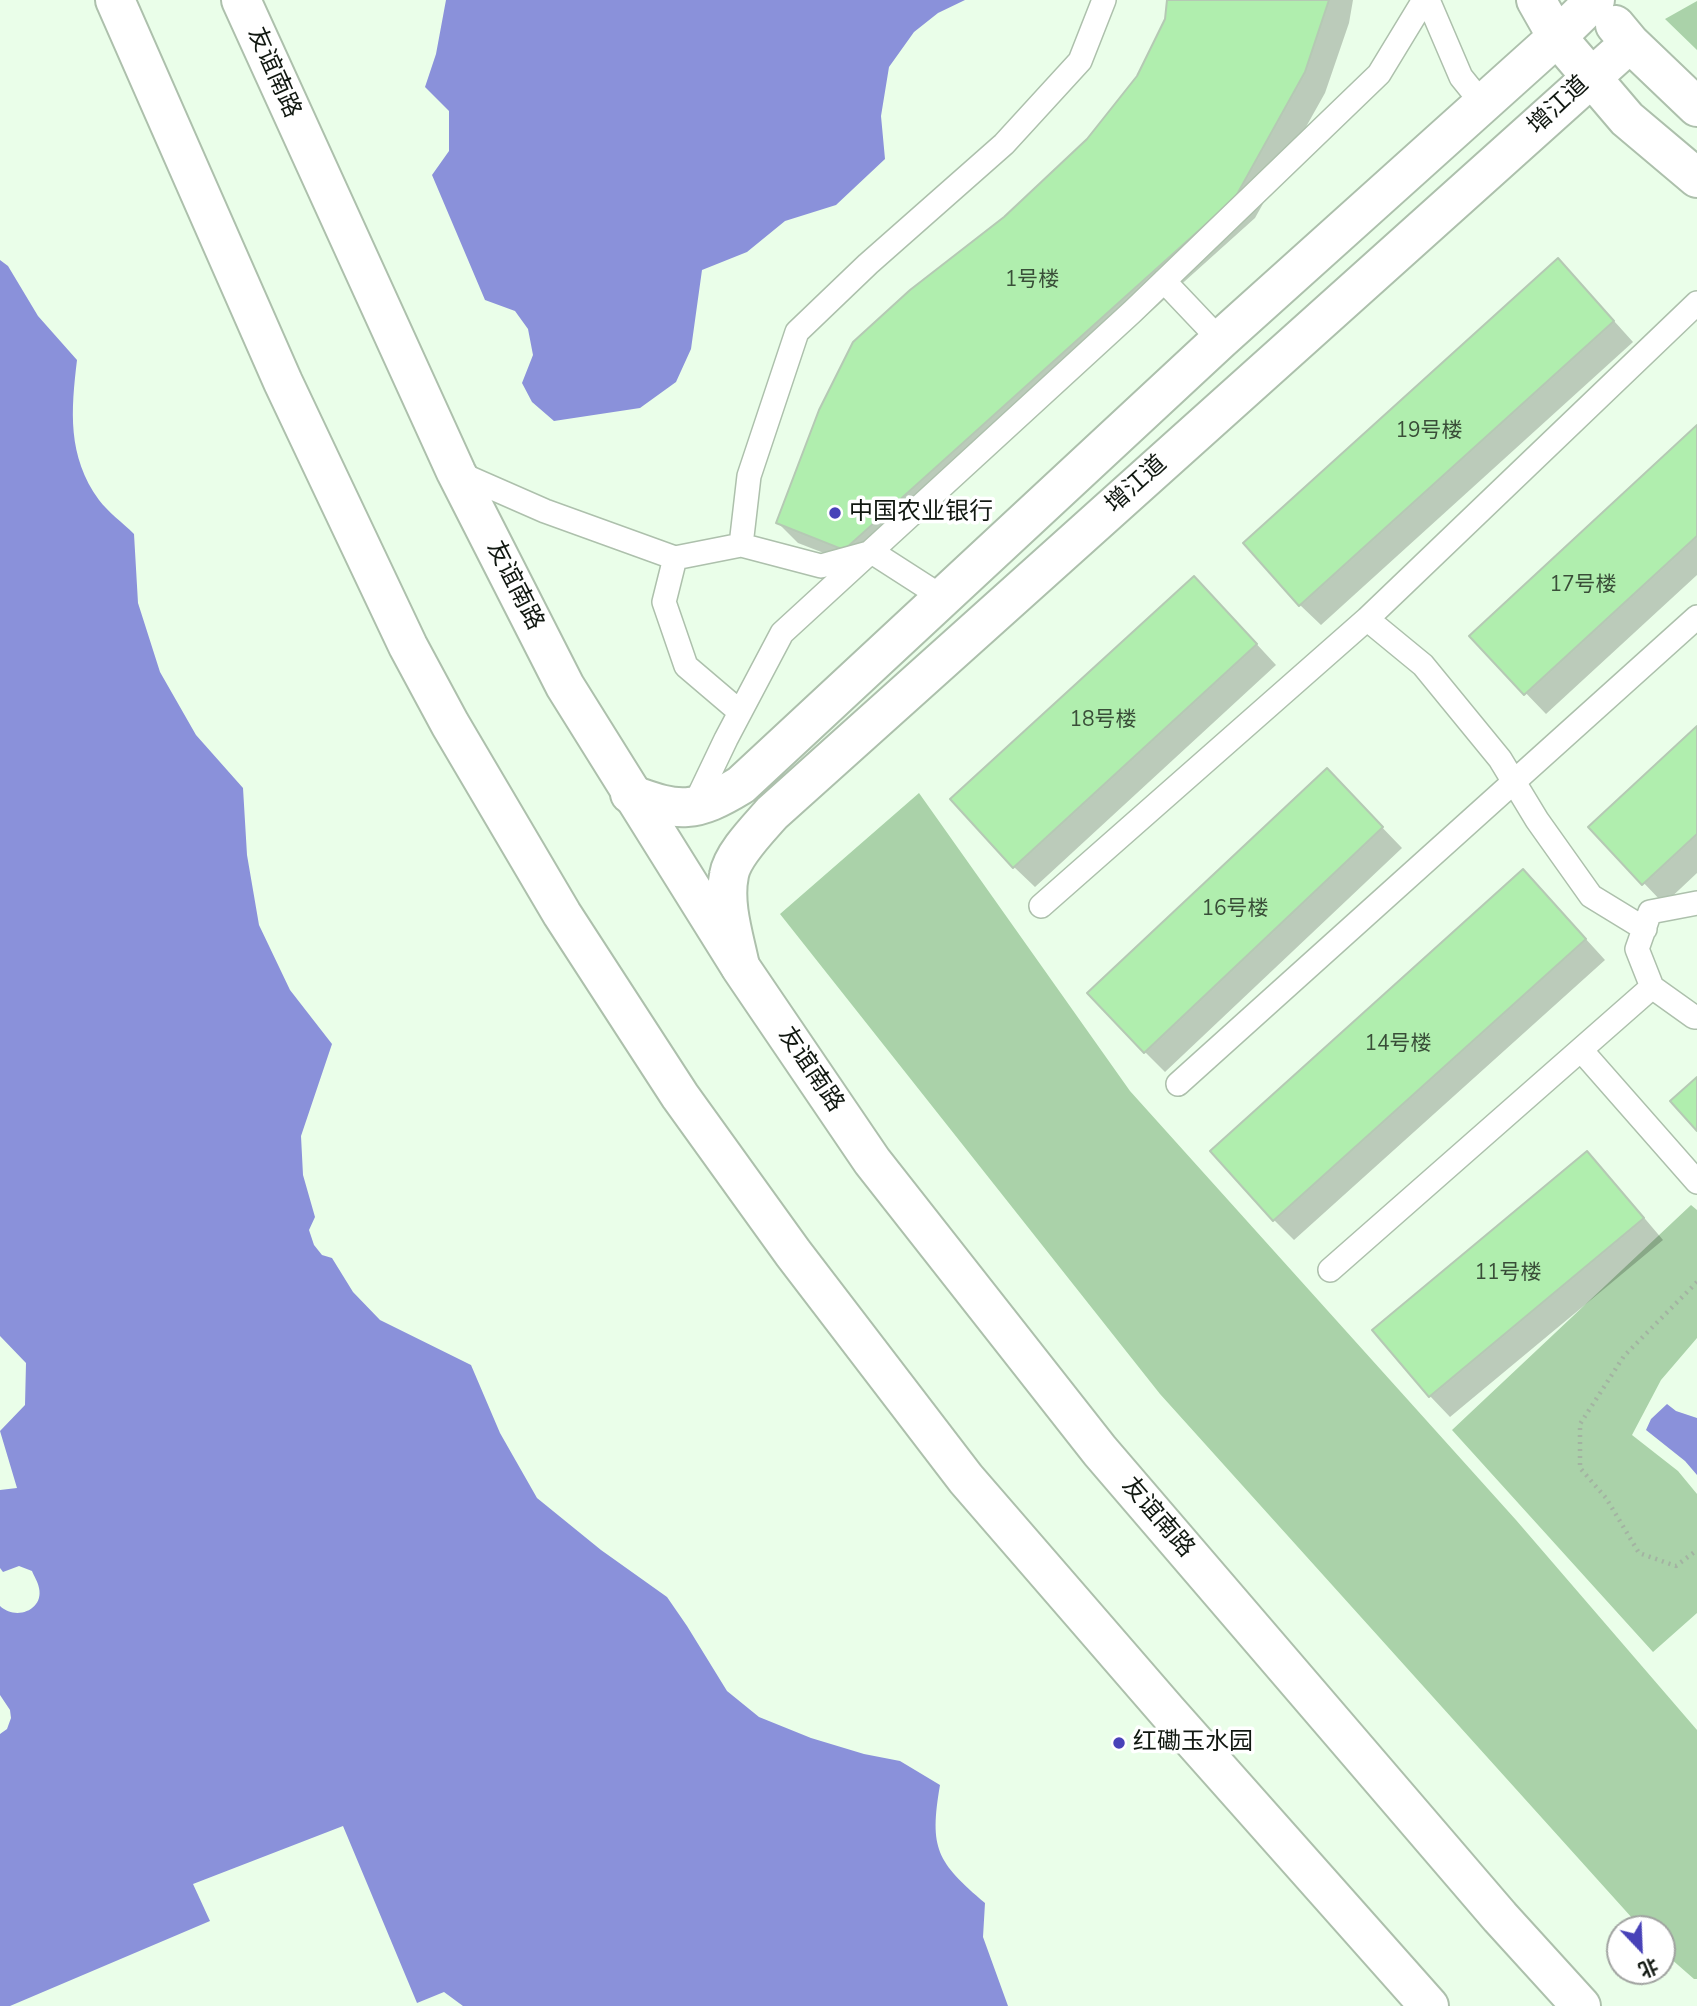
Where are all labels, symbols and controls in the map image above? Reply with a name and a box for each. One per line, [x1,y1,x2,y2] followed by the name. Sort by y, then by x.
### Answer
[240,23,306,123] street label: 友谊南路
[1523,71,1595,141] street label: 增江道
[1005,268,1059,294] house number: 1号楼
[1395,419,1463,445] house number: 19号楼
[1101,450,1173,520] street label: 增江道
[849,499,993,527] place label: 中国农业银行
[827,505,843,521] marker: 中国农业银行
[479,537,549,635] street label: 友谊南路
[1549,573,1617,599] house number: 17号楼
[1069,708,1137,734] house number: 18号楼
[1201,897,1269,923] house number: 16号楼
[771,1022,849,1118] street label: 友谊南路
[1364,1032,1432,1058] house number: 14号楼
[1474,1261,1542,1287] house number: 11号楼
[1115,1472,1199,1564] street label: 友谊南路
[1133,1729,1253,1757] place label: 红磡玉水园
[1111,1735,1127,1751] marker: 红磡玉水园
[1606,1915,1676,1985] north arrow
[1635,1952,1662,1983] text: 北

